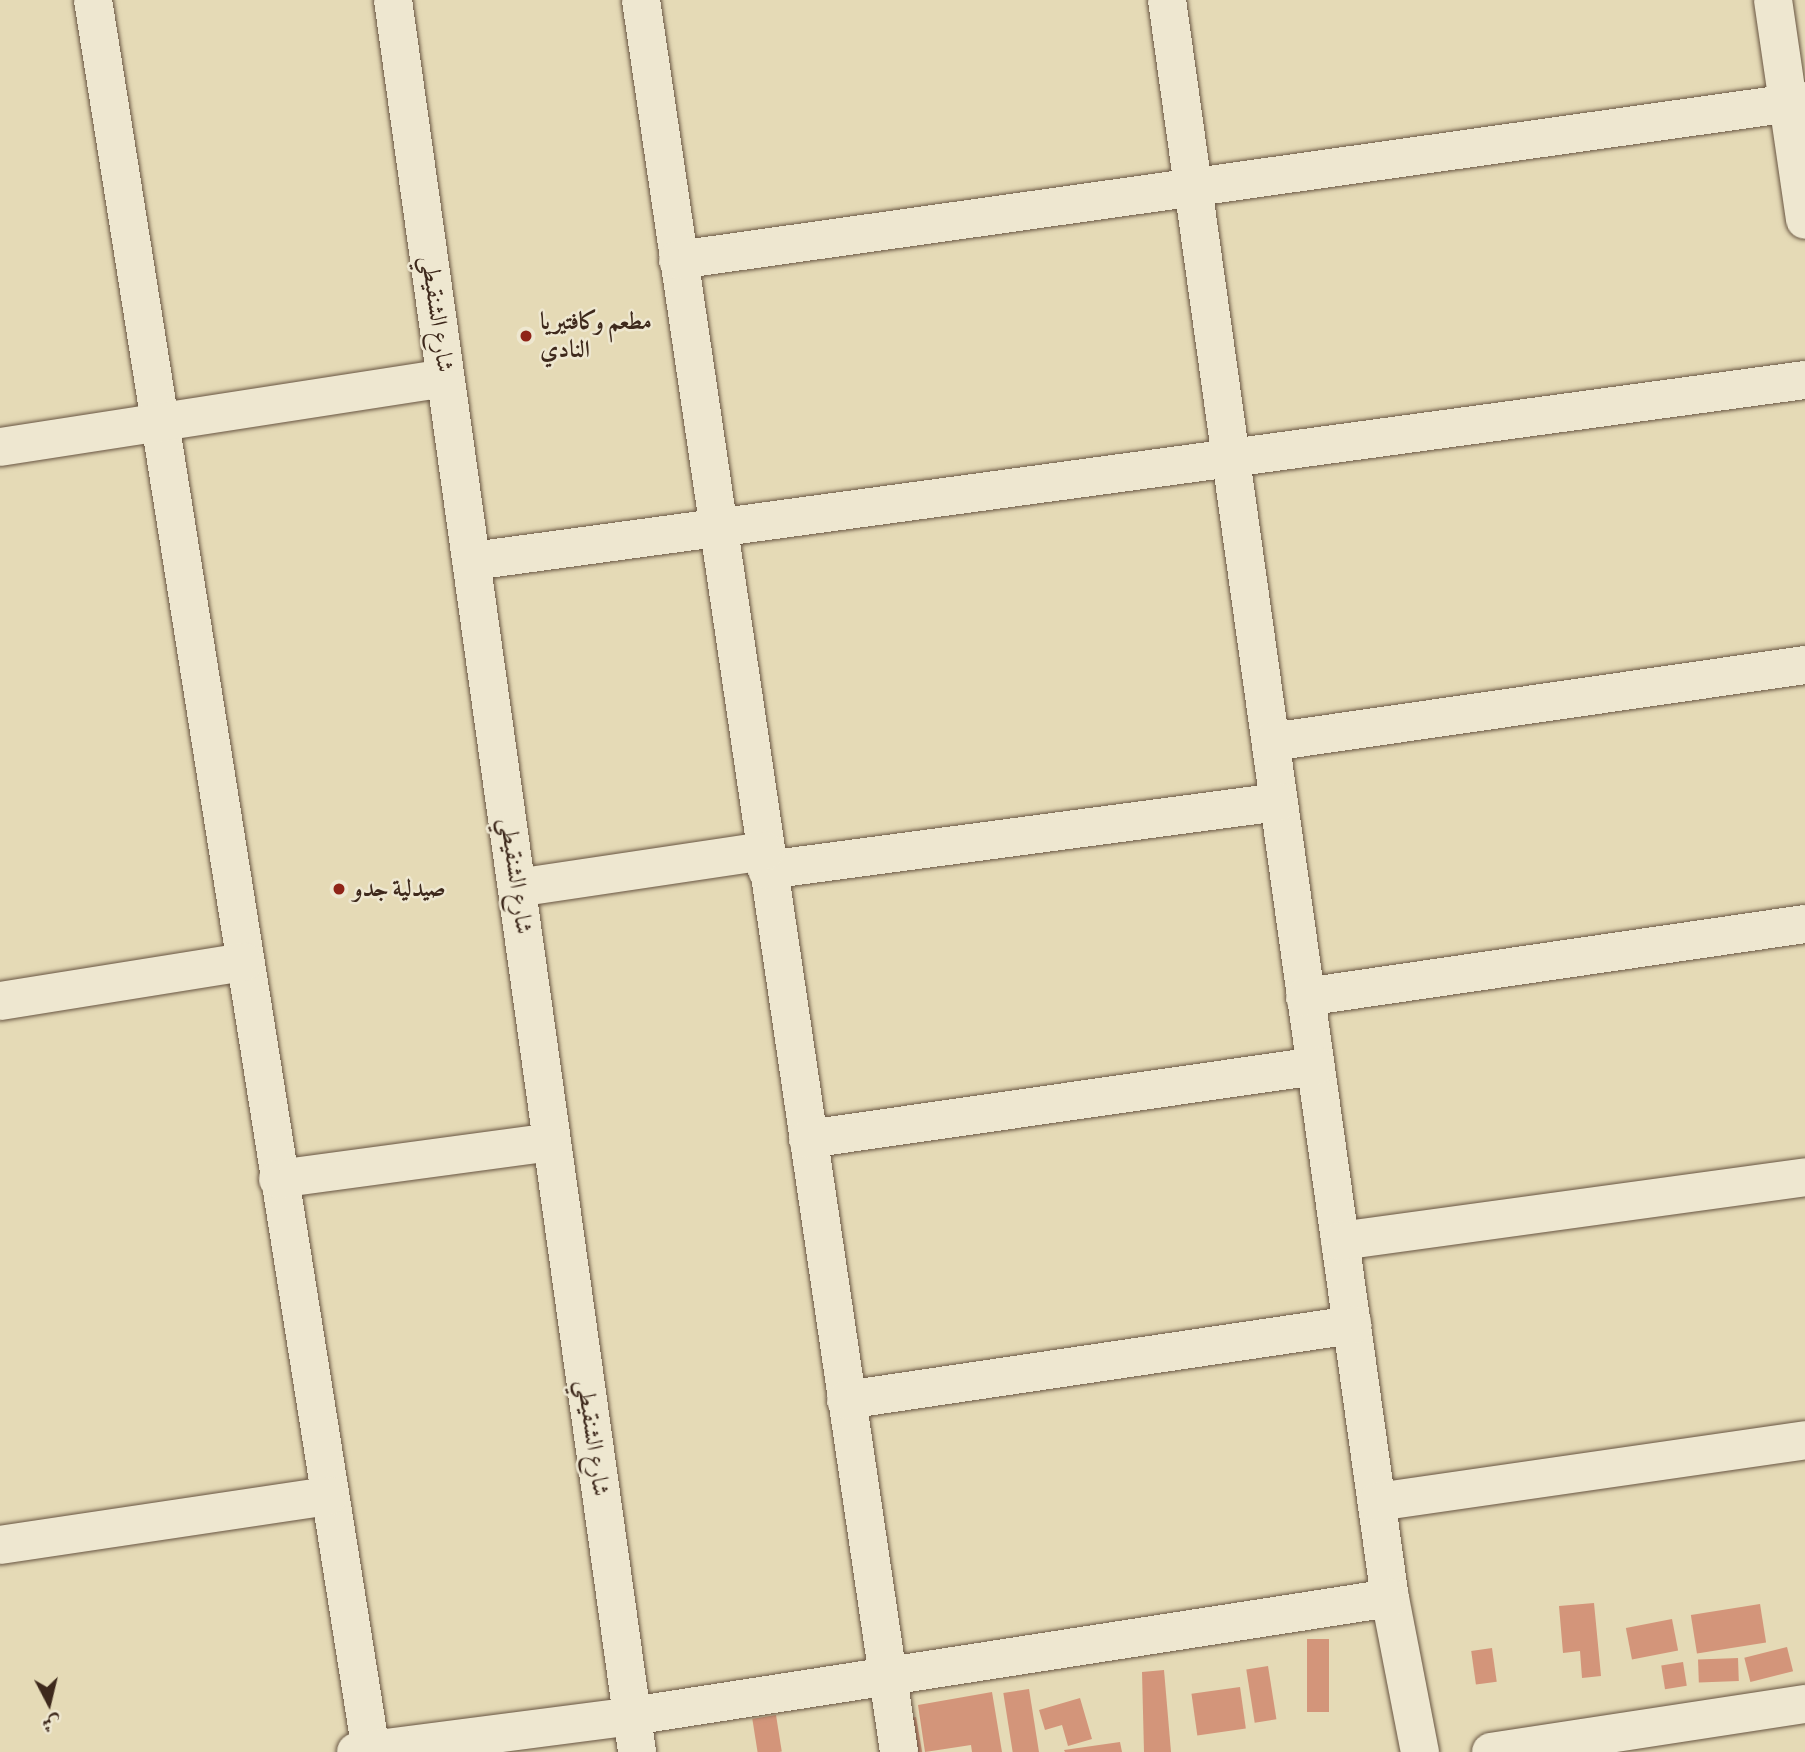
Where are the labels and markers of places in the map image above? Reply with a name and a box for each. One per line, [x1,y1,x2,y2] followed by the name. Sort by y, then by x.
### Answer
[540,308,652,364] place label: مطعم وكافتيريا النادي
[518,328,534,344] marker: مطعم وكافتيريا النادي
[353,875,446,903] place label: صيدلية جدو
[331,881,347,897] marker: صيدلية جدو

